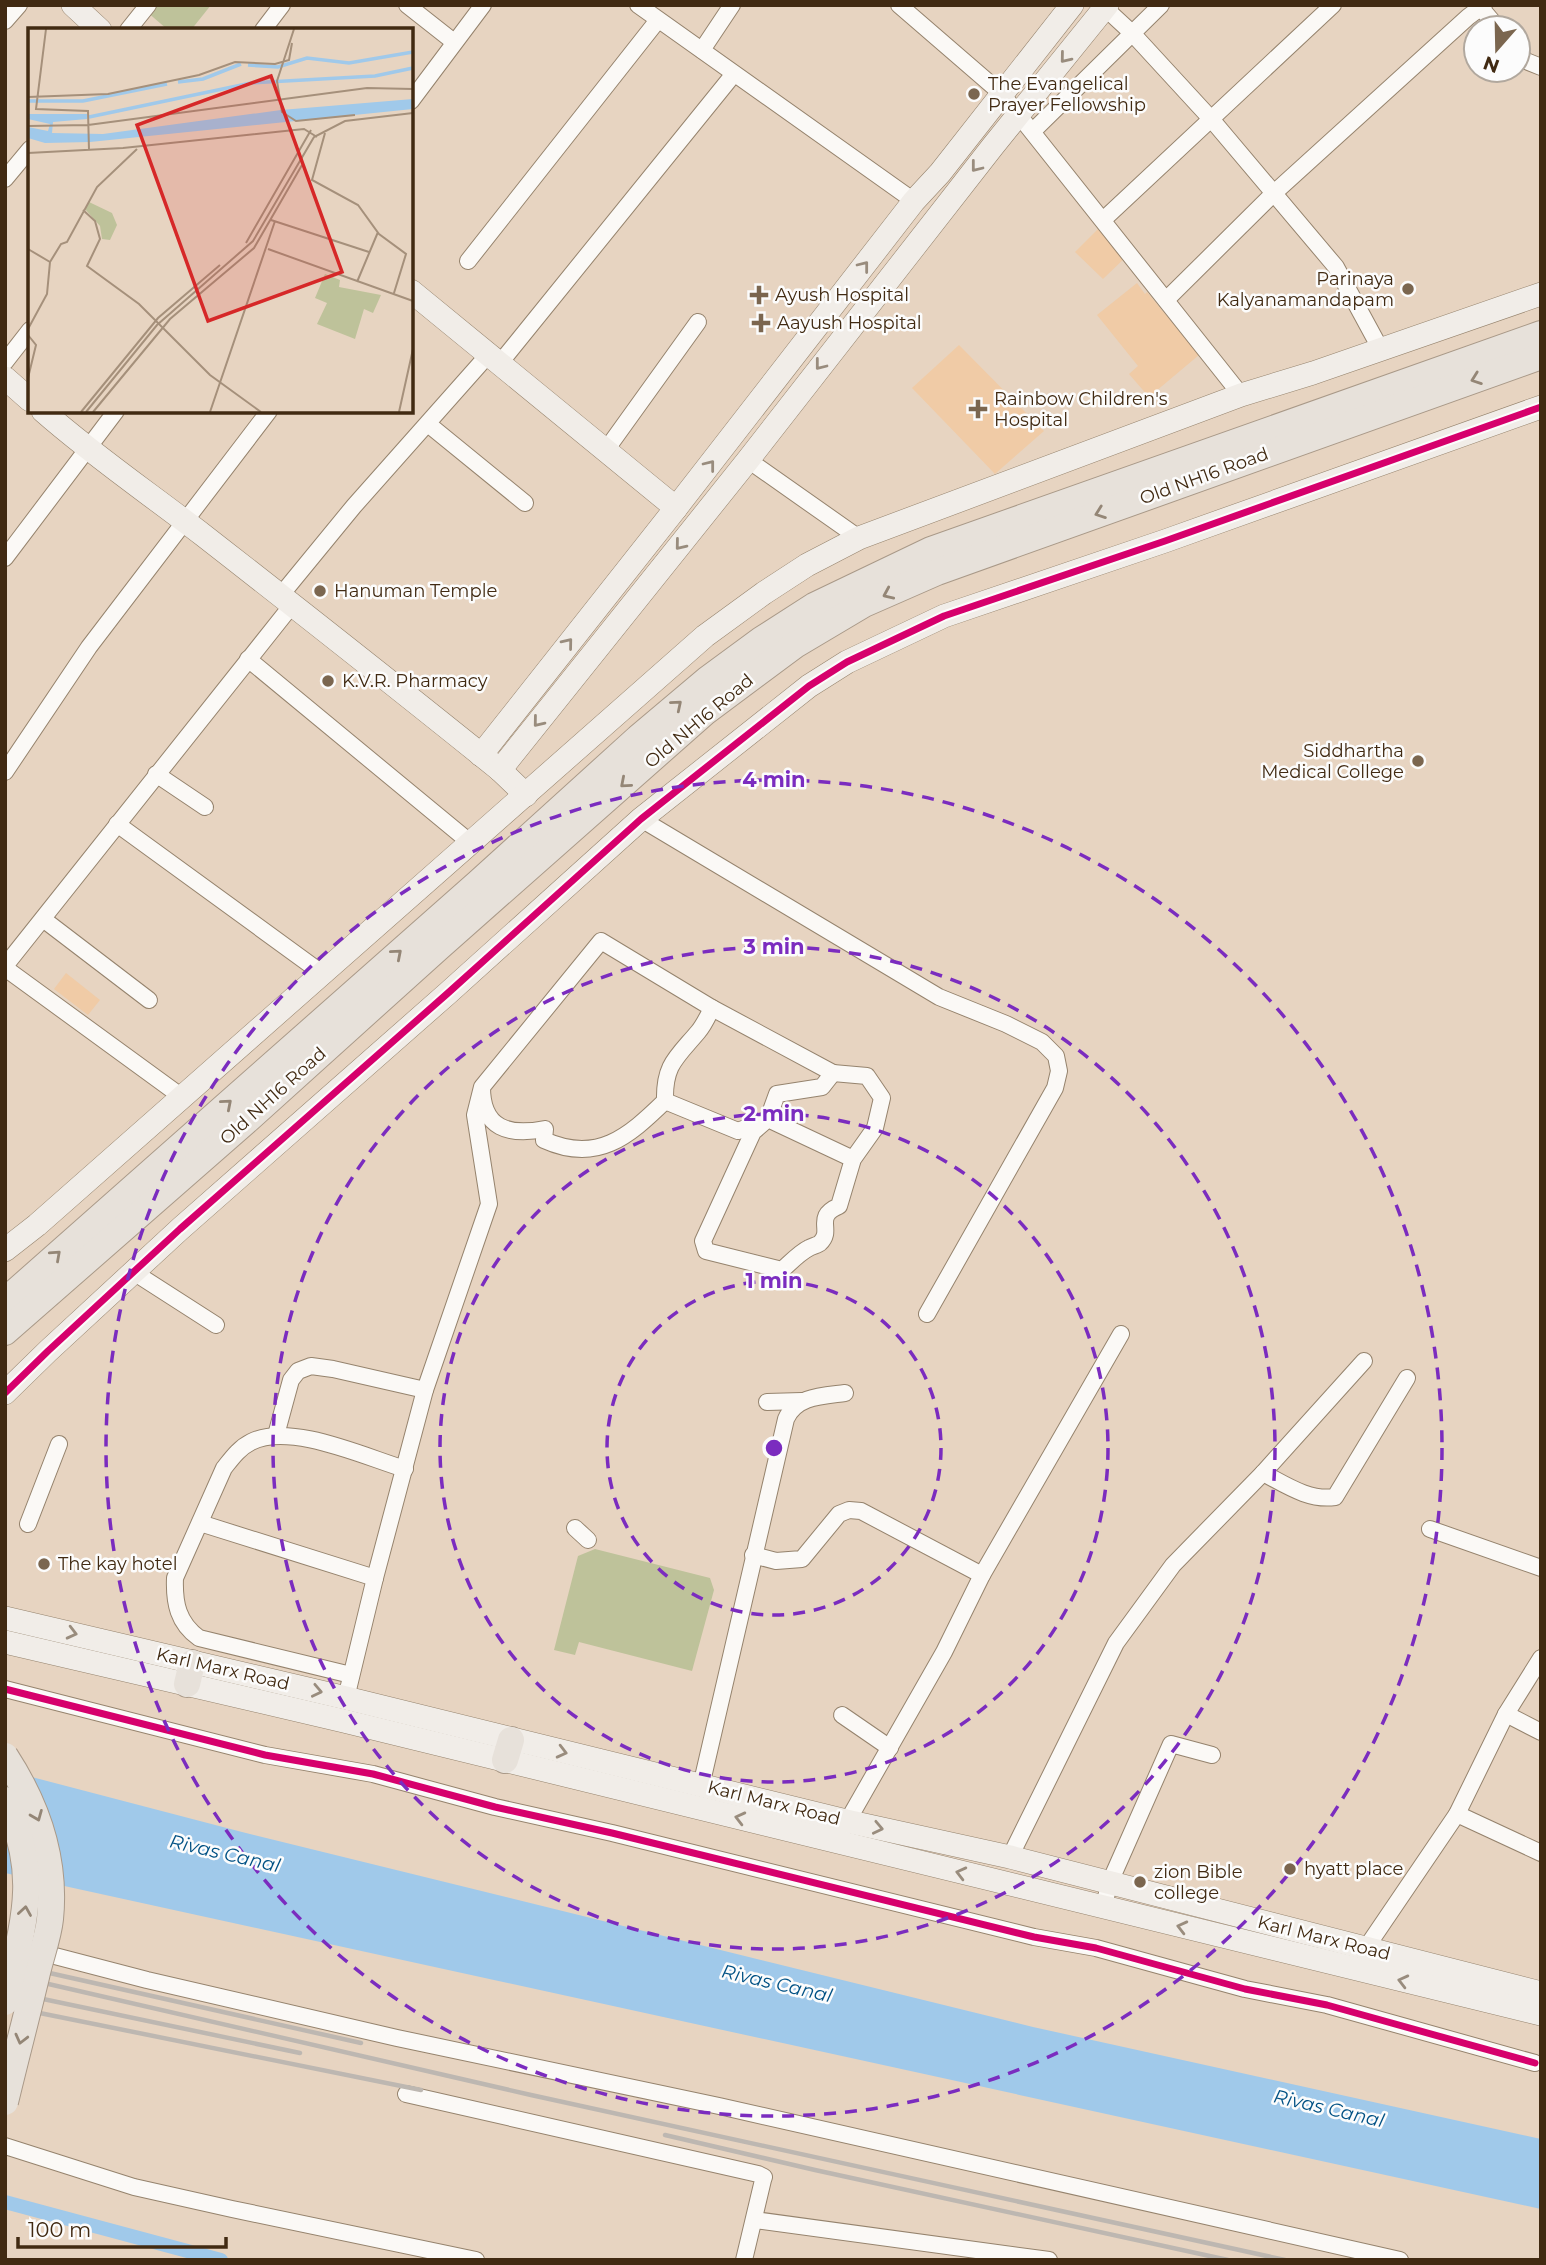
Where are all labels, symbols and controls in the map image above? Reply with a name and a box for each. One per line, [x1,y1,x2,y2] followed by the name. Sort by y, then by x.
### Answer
[1462,14,1532,84] north arrow
[28,28,413,413] inset map
[1060,51,1073,63] one-way arrow
[1480,51,1503,78] text: N
[988,73,1146,116] place label: The Evangelical Prayer Fellowship
[966,86,982,102] marker: The Evangelical Prayer Fellowship
[972,160,985,172] one-way arrow
[856,261,869,273] one-way arrow
[1217,268,1394,311] place label: Parinaya Kalyanamandapam
[1400,281,1416,297] marker: Parinaya Kalyanamandapam
[775,284,909,306] place label: Ayush Hospital
[749,285,769,305] marker: Ayush Hospital
[777,312,922,334] place label: Aayush Hospital
[751,313,771,333] marker: Aayush Hospital
[816,357,828,370] one-way arrow
[1471,371,1483,385] one-way arrow
[994,388,1168,431] place label: Rainbow Children's Hospital
[968,399,988,419] marker: Rainbow Children's Hospital
[1137,443,1271,509] street label: Old NH16 Road
[701,460,714,473] one-way arrow
[1095,505,1107,519] one-way arrow
[676,536,688,549] one-way arrow
[334,580,497,602] place label: Hanuman Temple
[312,583,328,599] marker: Hanuman Temple
[883,586,895,600] one-way arrow
[560,639,573,651] one-way arrow
[640,669,758,773] street label: Old NH16 Road
[342,670,488,692] place label: K.V.R. Pharmacy
[320,673,336,689] marker: K.V.R. Pharmacy
[669,701,682,713] one-way arrow
[534,715,547,727] one-way arrow
[1261,740,1404,783] place label: Siddhartha Medical College
[1410,753,1426,769] marker: Siddhartha Medical College
[742,767,806,792] text: 4 min
[620,775,633,787] one-way arrow
[742,934,805,959] text: 3 min
[389,950,402,962] one-way arrow
[215,1043,331,1149] street label: Old NH16 Road
[218,1100,231,1112] one-way arrow
[743,1101,805,1126] text: 2 min
[48,1251,61,1263] one-way arrow
[745,1268,803,1293] text: 1 min
[762,1436,786,1460] centre of rings
[58,1553,178,1575] place label: The kay hotel
[36,1556,52,1572] marker: The kay hotel
[66,1624,78,1639] one-way arrow
[154,1643,292,1695] street label: Karl Marx Road
[311,1683,323,1698] one-way arrow
[556,1744,568,1758] one-way arrow
[705,1776,843,1830] street label: Karl Marx Road
[28,1810,42,1822] one-way arrow
[734,1812,746,1826] one-way arrow
[872,1819,884,1834] one-way arrow
[167,1830,283,1878] water label: Rivas Canal
[1304,1858,1404,1880] place label: hyatt place
[1154,1861,1243,1904] place label: zion Bible college
[1282,1861,1298,1877] marker: hyatt place
[955,1867,967,1881] one-way arrow
[1132,1874,1148,1890] marker: zion Bible college
[17,1905,32,1917] one-way arrow
[1255,1911,1393,1965] street label: Karl Marx Road
[1176,1921,1188,1935] one-way arrow
[719,1960,835,2008] water label: Rivas Canal
[1397,1975,1409,1989] one-way arrow
[15,2032,29,2044] one-way arrow
[1271,2085,1387,2133] water label: Rivas Canal
[18,2206,226,2250] scale bar
[28,2217,91,2242] text: 100 m

